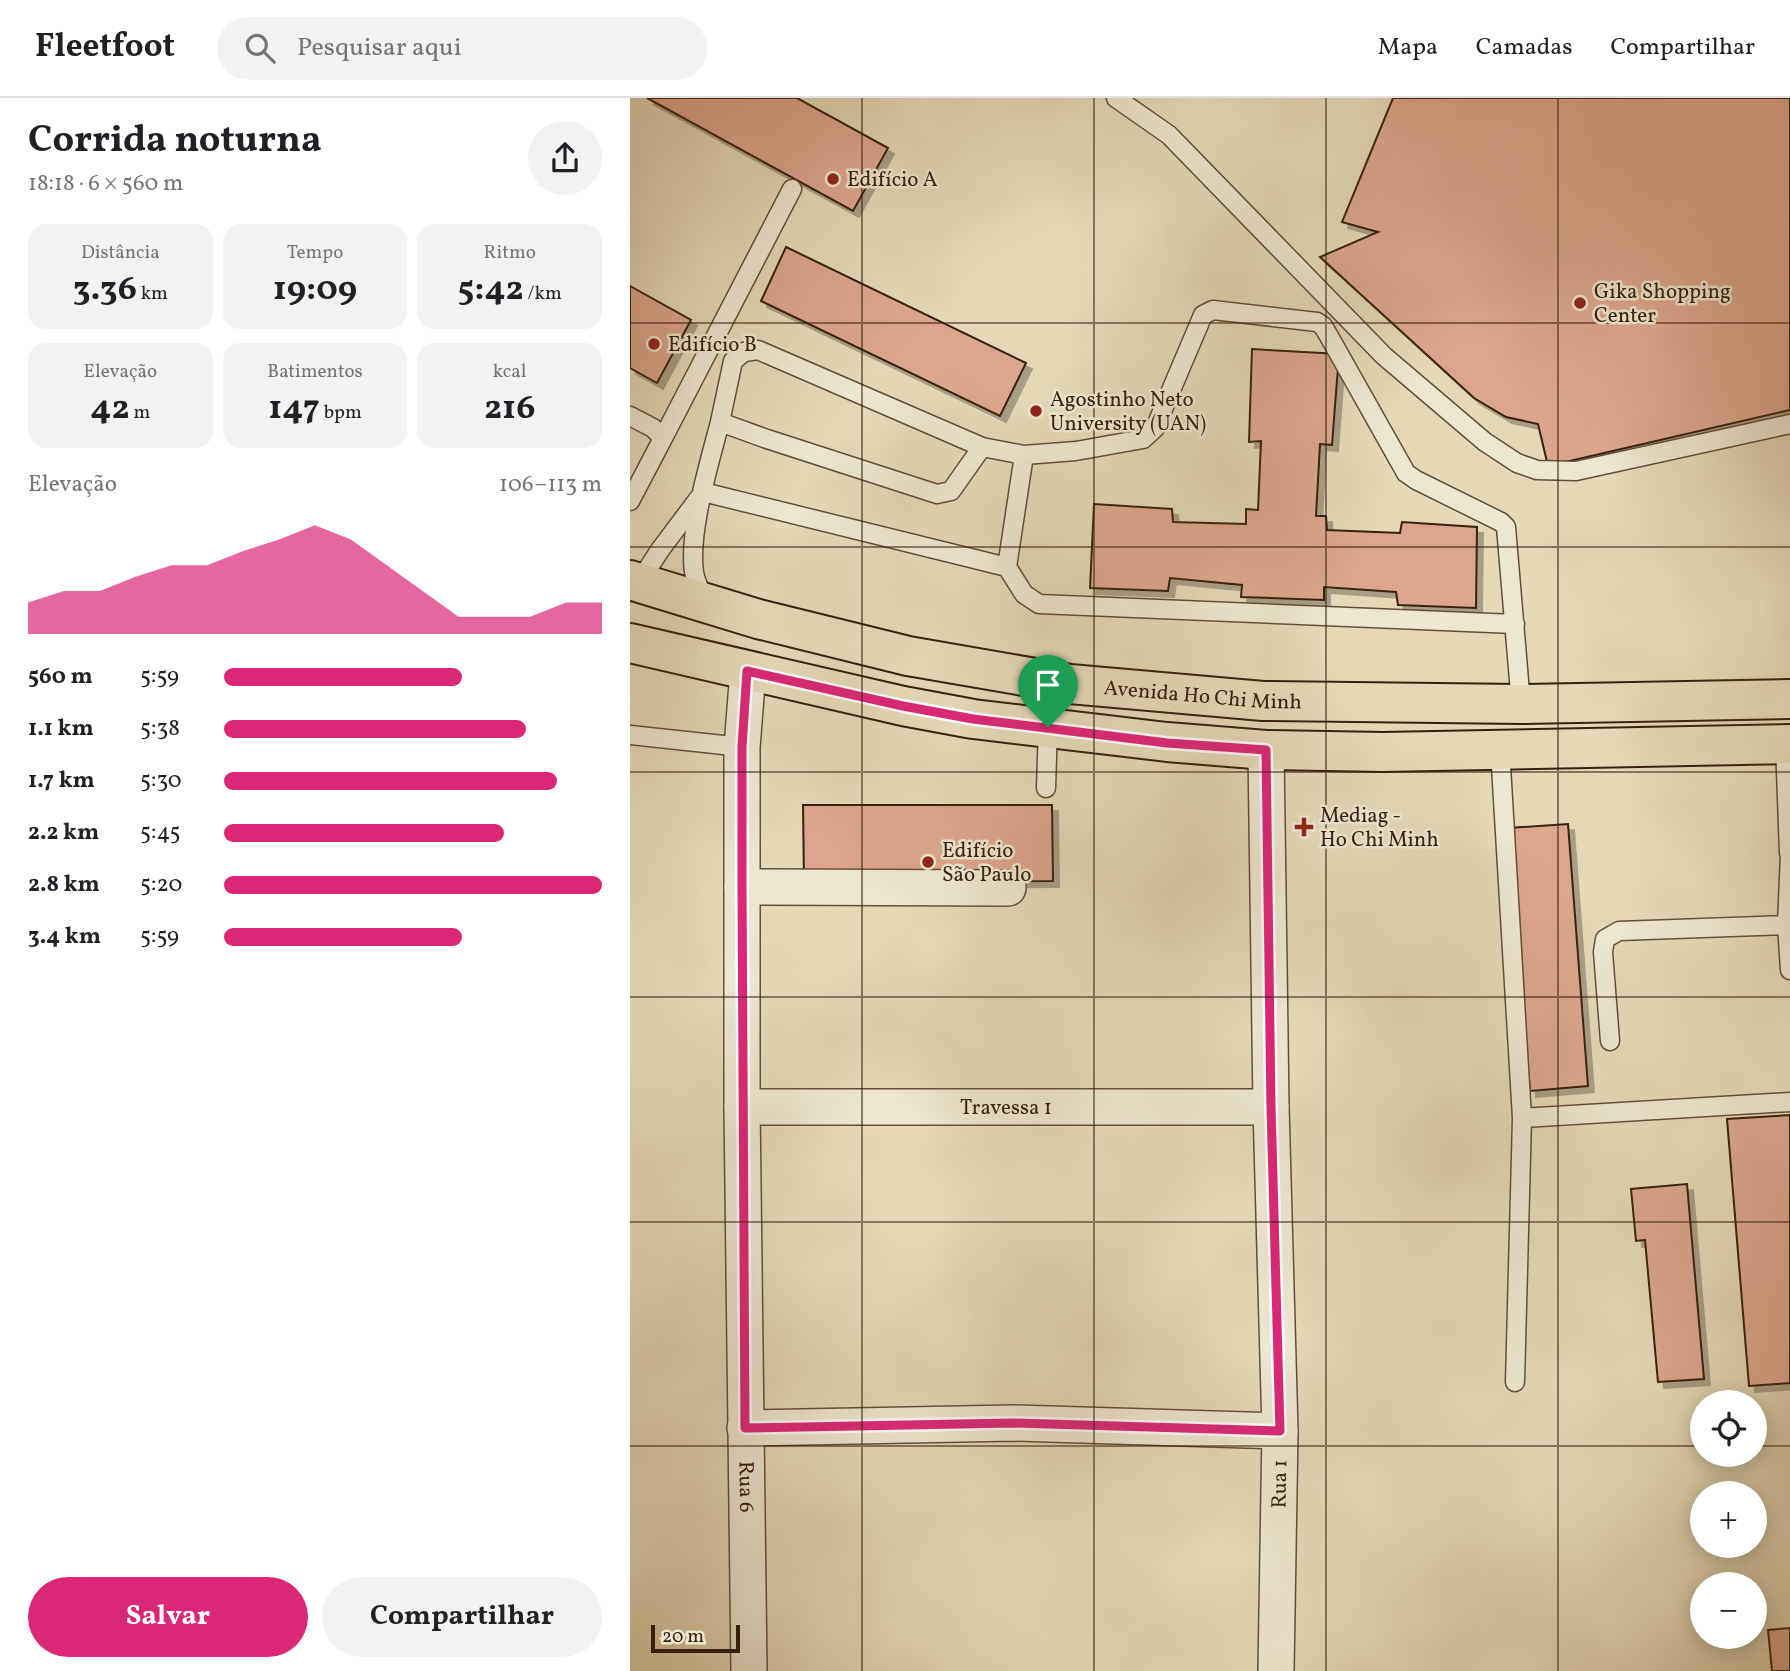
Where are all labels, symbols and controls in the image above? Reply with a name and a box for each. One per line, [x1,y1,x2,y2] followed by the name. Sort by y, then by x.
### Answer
[217,17,707,80] search box
[35,25,175,71] text: Fleetfoot
[241,29,279,67] icon: search
[297,30,461,66] text: Pesquisar aqui
[1378,31,1438,65] text: Mapa
[1476,31,1572,65] text: Camadas
[1610,31,1755,65] text: Compartilhar
[28,115,322,168] text: Corrida noturna
[528,121,602,195] button: share
[847,166,938,195] place label: Edifício A
[28,168,183,200] text: 18:18 · 6 × 560 m
[825,171,841,187] marker: Edifício A
[81,240,160,266] text: Distância
[287,240,343,266] text: Tempo
[484,240,536,266] text: Ritmo
[73,266,137,314] text: 3.36
[273,266,357,314] text: 19:09
[458,266,524,314] text: 5:42
[1594,278,1731,331] place label: Gika Shopping Center
[137,281,168,307] text: km
[524,281,562,307] text: /km
[1572,295,1588,311] marker: Gika Shopping Center
[668,331,757,360] place label: Edifício B
[646,336,662,352] marker: Edifício B
[84,359,157,385] text: Elevação
[267,359,363,385] text: Batimentos
[493,359,527,385] text: kcal
[90,385,130,433] text: 42
[268,385,320,433] text: 147
[484,385,535,433] text: 216
[1050,386,1206,439] place label: Agostinho Neto University (UAN)
[130,400,150,426] text: m
[320,400,362,426] text: bpm
[1028,403,1044,419] marker: Agostinho Neto University (UAN)
[28,469,117,501] text: Elevação
[499,469,602,501] text: 106–113 m
[1018,655,1078,727] pin
[28,661,93,693] text: 560 m
[140,661,179,693] text: 5:59
[1029,666,1067,704] icon: arrive
[1102,674,1302,718] street label: Avenida Ho Chi Minh
[28,713,94,745] text: 1.1 km
[140,713,180,745] text: 5:38
[28,765,95,797] text: 1.7 km
[140,765,182,797] text: 5:30
[1320,802,1439,855] place label: Mediag - Ho Chi Minh
[28,817,99,849] text: 2.2 km
[140,817,181,849] text: 5:45
[1294,817,1314,837] marker: Mediag - Ho Chi Minh
[942,837,1031,890] place label: Edifício São Paulo
[920,854,936,870] marker: Edifício São Paulo
[28,869,100,901] text: 2.8 km
[140,869,182,901] text: 5:20
[28,921,101,953] text: 3.4 km
[140,921,179,953] text: 5:59
[960,1094,1052,1123] street label: Travessa 1
[1690,1390,1767,1649] map controls
[1690,1390,1767,1467] button: locate
[1266,1459,1295,1509] street label: Rua 1
[730,1461,760,1513] street label: Rua 6
[1690,1481,1767,1558] button: +
[1690,1572,1767,1649] button: −
[28,1577,308,1657] button: Salvar
[322,1577,602,1657] button: Compartilhar
[651,1622,740,1654] scale bar
[662,1624,704,1650] text: 20 m

